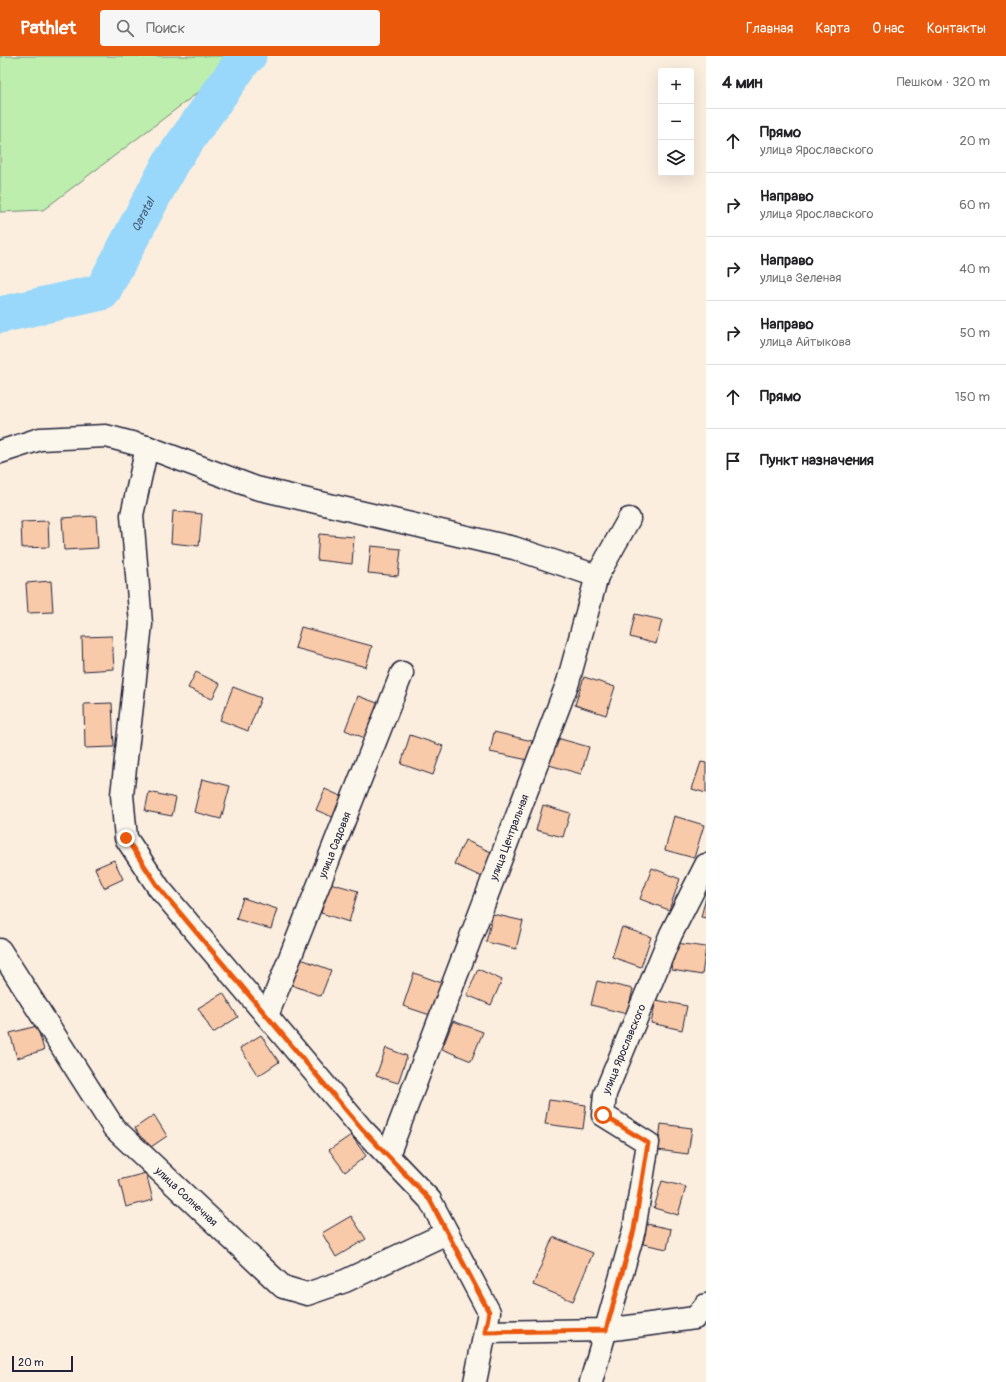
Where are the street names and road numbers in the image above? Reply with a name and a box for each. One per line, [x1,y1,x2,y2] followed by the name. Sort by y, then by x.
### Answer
[487,793,532,883] street label: улица Центральная
[316,810,354,881] street label: улица Садовая
[599,1002,648,1097] street label: улица Ярославского
[152,1164,220,1229] street label: улица Солнечная

